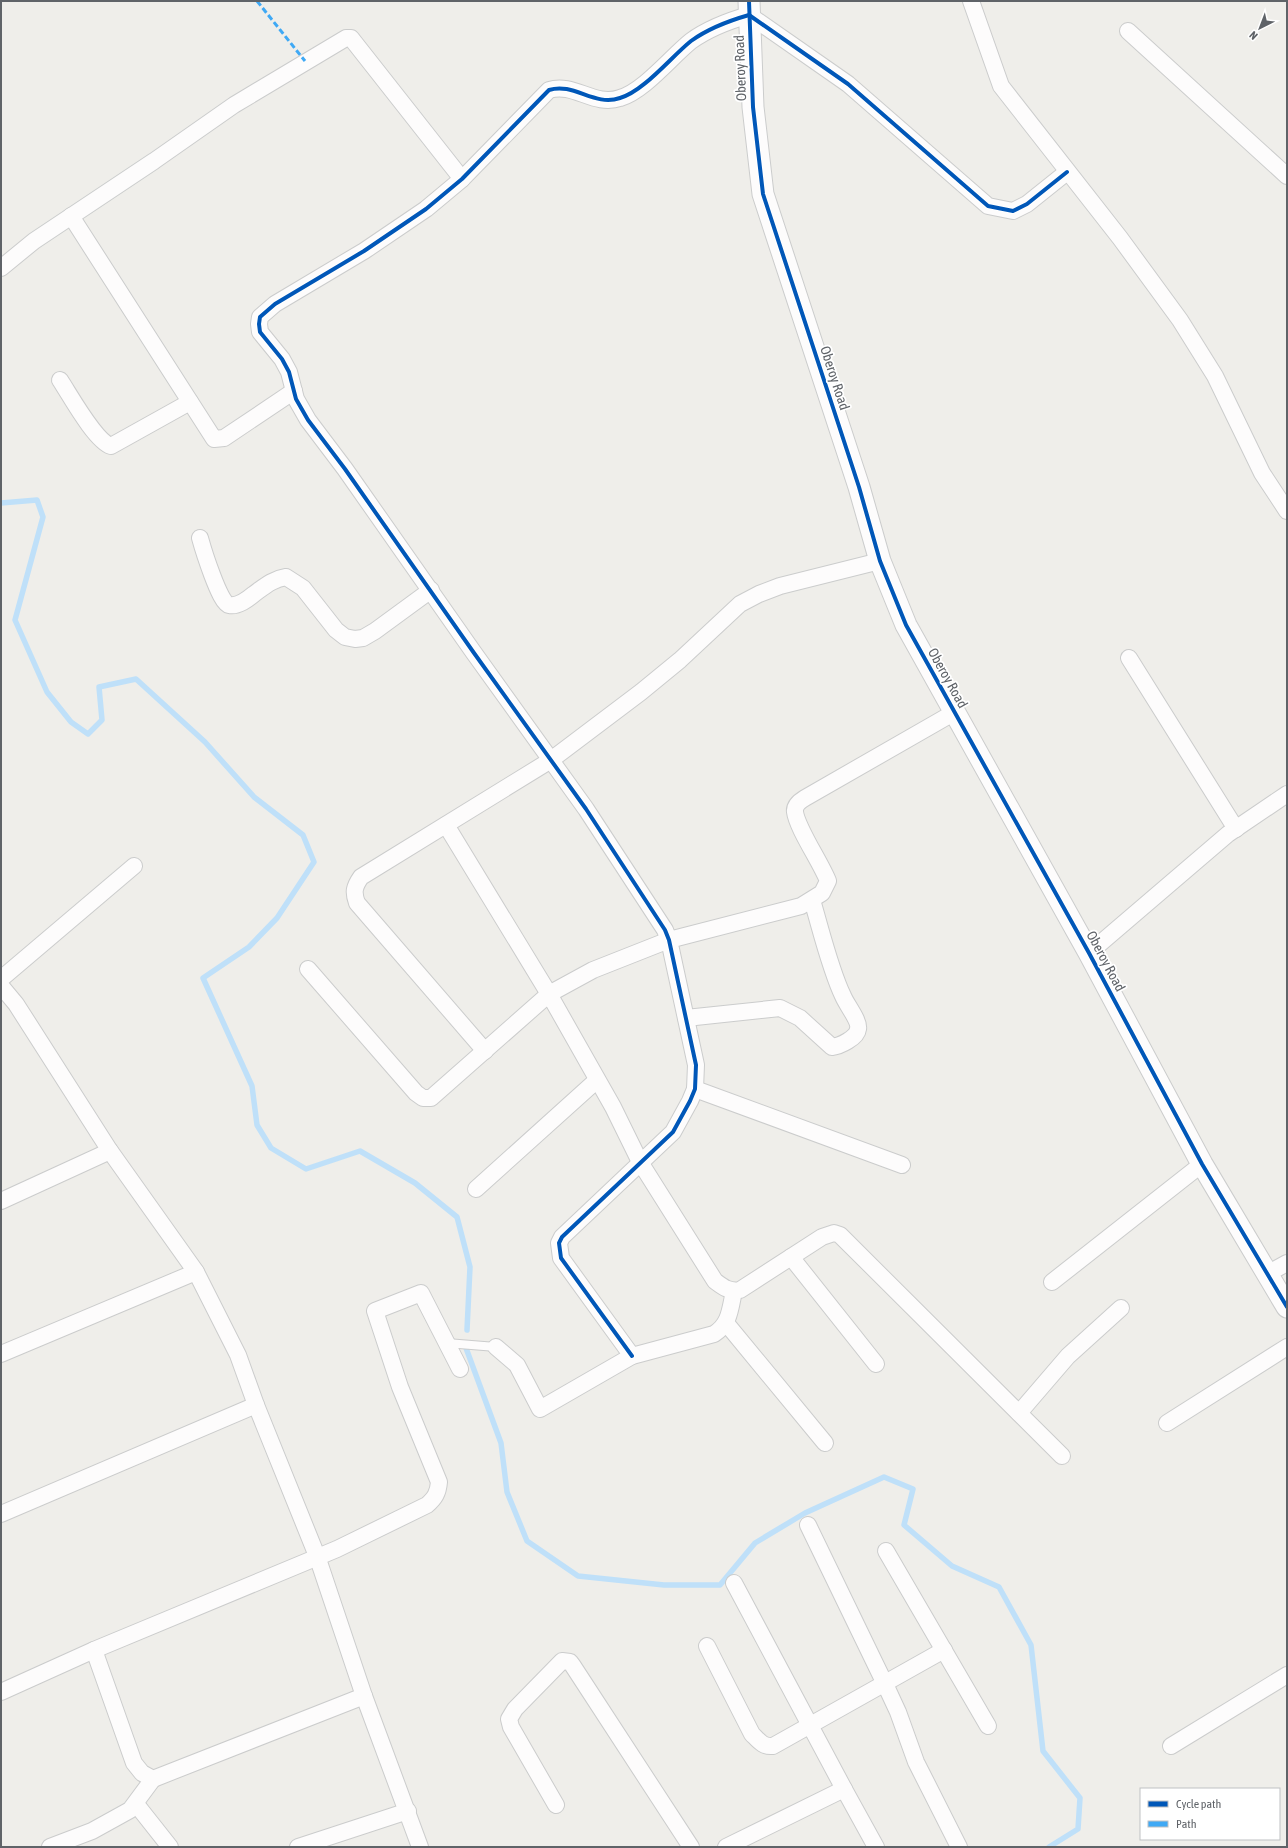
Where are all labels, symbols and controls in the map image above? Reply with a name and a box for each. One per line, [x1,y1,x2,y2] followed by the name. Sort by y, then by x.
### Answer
[1240,8,1280,48] north arrow
[1247,29,1260,42] text: N
[731,35,749,101] street label: Oberoy Road
[817,344,853,412] street label: Oberoy Road
[925,645,971,711] street label: Oberoy Road
[1083,928,1129,994] street label: Oberoy Road
[1140,1788,1280,1840] legend
[1176,1797,1221,1811] text: Cycle path
[1176,1817,1197,1831] text: Path

